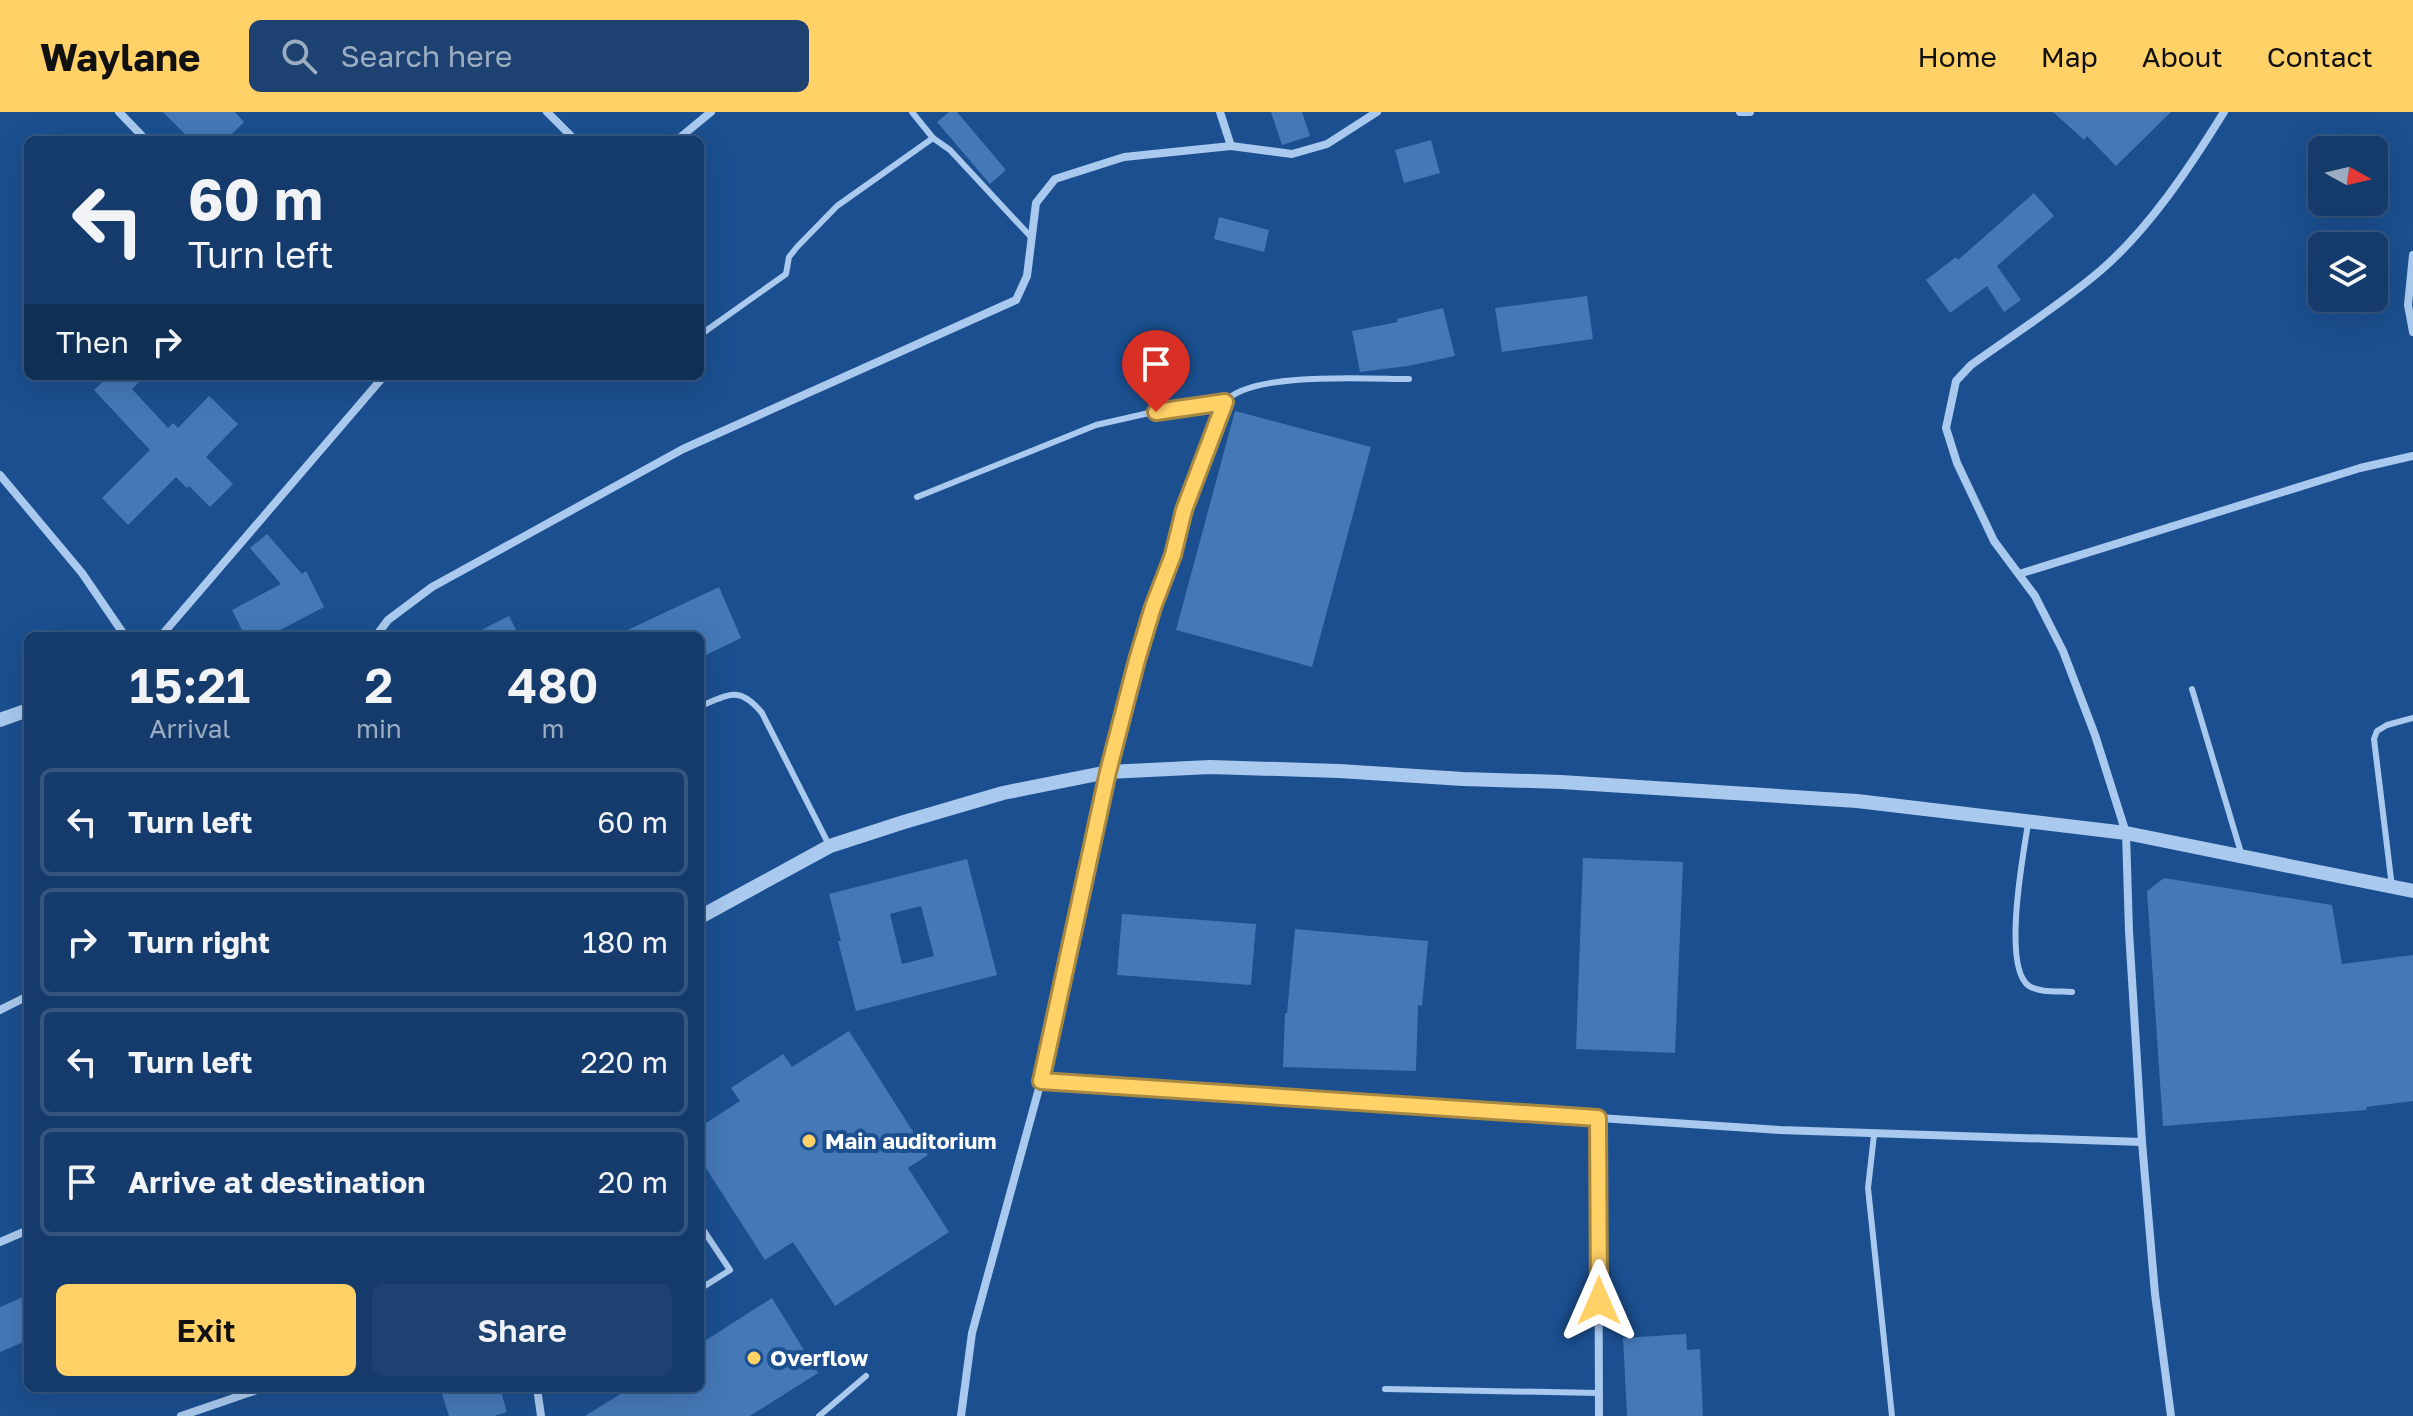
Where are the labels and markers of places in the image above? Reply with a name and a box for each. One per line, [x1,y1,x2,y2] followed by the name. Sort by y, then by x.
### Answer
[1122,330,1190,412] pin
[825,1127,997,1154] place label: Main auditorium
[800,1132,818,1150] marker: Main auditorium
[770,1344,869,1371] place label: Overflow
[745,1349,763,1367] marker: Overflow

